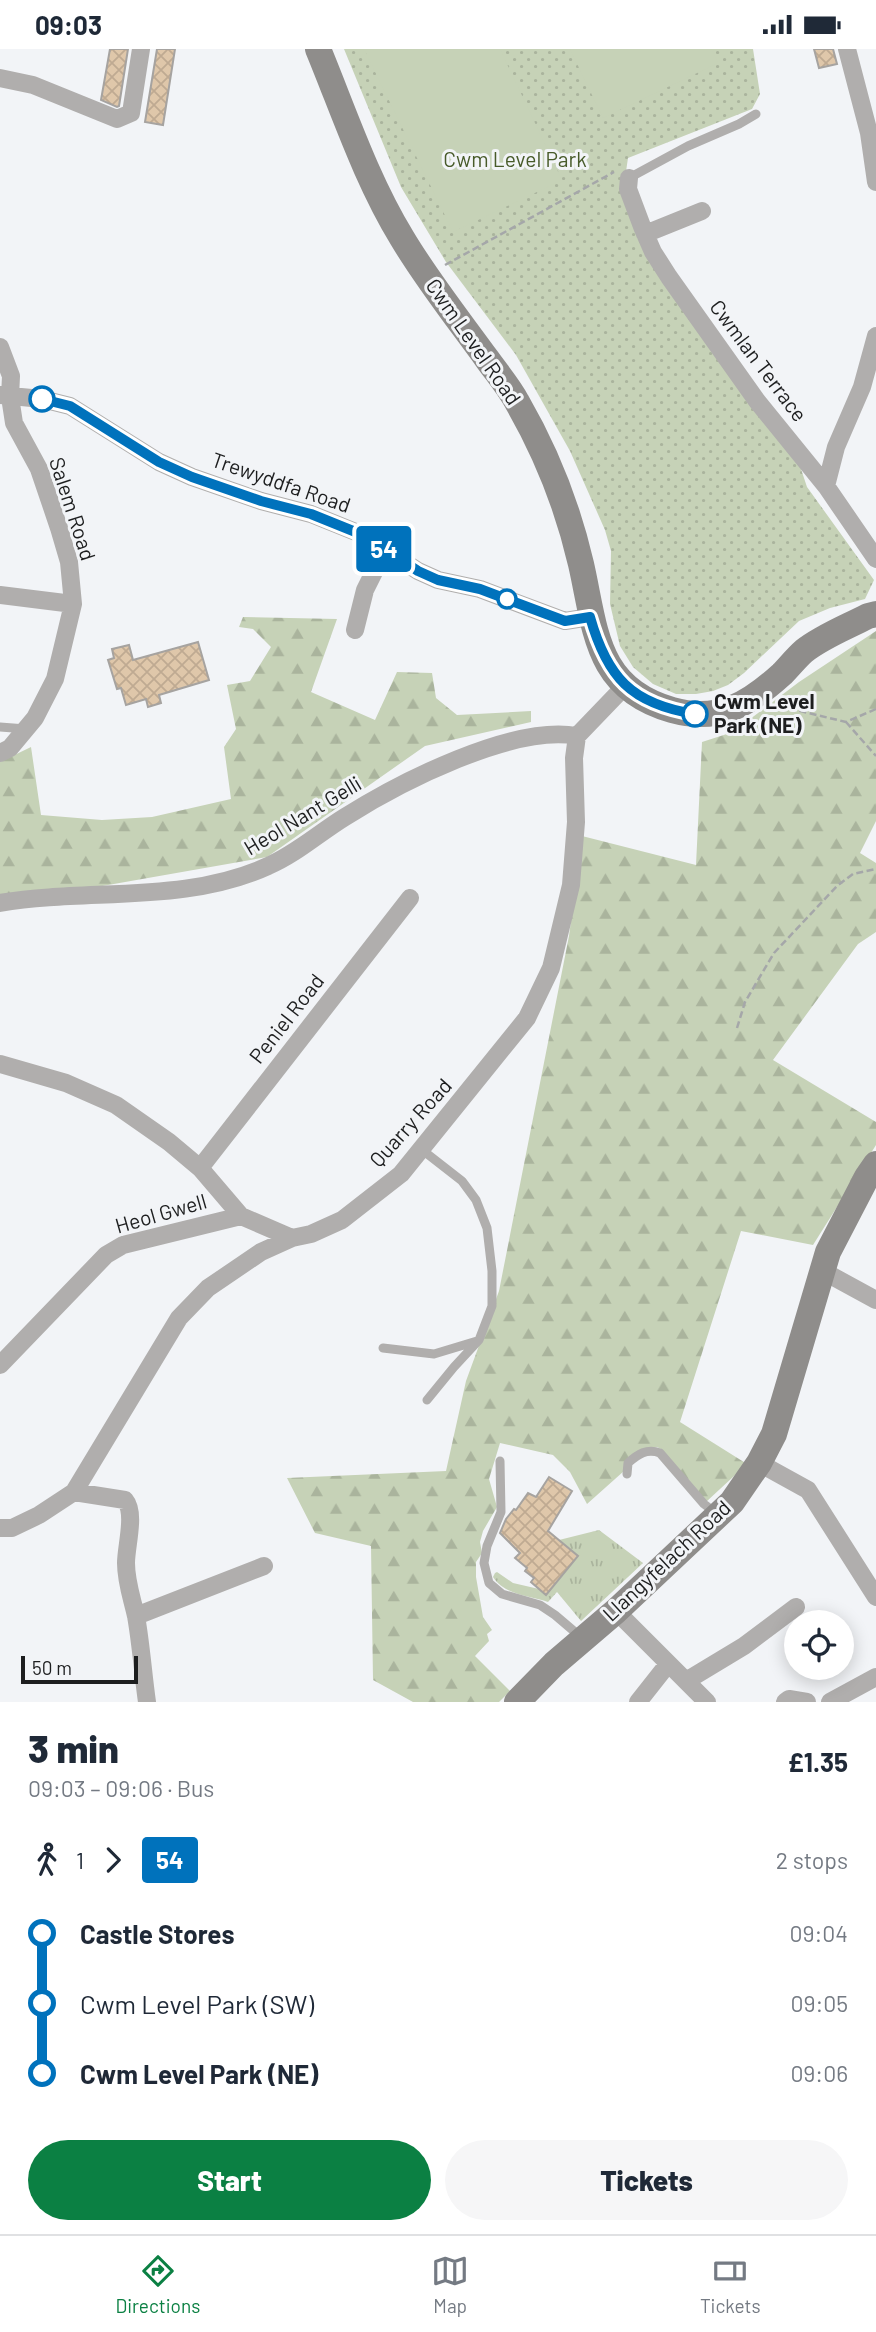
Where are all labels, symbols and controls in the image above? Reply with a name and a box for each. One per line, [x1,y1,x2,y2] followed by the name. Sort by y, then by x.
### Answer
[35,9,102,40] text: 09:03
[443,146,587,171] park label: Cwm Level Park
[421,273,527,409] street label: Cwm Level Road
[705,294,813,426] street label: Cwmlan Terrace
[29,386,55,412] unlabelled marker
[209,446,354,517] street label: Trewyddfa Road
[45,454,102,563] street label: Salem Road
[352,526,416,572] line badge: 54
[370,534,398,563] text: 54
[497,589,517,609] unlabelled marker
[714,688,815,737] place label: Cwm Level Park (NE)
[682,701,708,727] marker: Cwm Level Park (NE)
[239,770,365,860] street label: Heol Nant Gelli
[243,968,328,1068] street label: Peniel Road
[364,1073,456,1171] street label: Quarry Road
[112,1188,209,1238] street label: Heol Gwell
[597,1494,735,1626] street label: Llangyfelach Road
[784,1610,854,1680] map controls
[784,1610,854,1680] button: locate
[21,1653,138,1685] scale bar
[32,1656,72,1679] text: 50 m
[28,1725,119,1771] text: 3 min
[788,1746,848,1777] text: £1.35
[28,1774,214,1802] text: 09:03 – 09:06 · Bus
[28,1841,66,1879] icon: walk
[94,1841,132,1879] icon: forward
[156,1845,184,1874] text: 54
[76,1846,84,1874] text: 1
[776,1846,848,1874] text: 2 stops
[80,1918,234,1949] text: Castle Stores
[790,1919,848,1947] text: 09:04
[80,1988,314,2019] text: Cwm Level Park (SW)
[790,1989,848,2017] text: 09:05
[80,2058,318,2089] text: Cwm Level Park (NE)
[790,2059,848,2087] text: 09:06
[28,2140,431,2220] button: Start
[445,2140,848,2220] button: Tickets
[115,2252,200,2317] tab: Directions
[431,2252,469,2317] tab: Map
[700,2252,761,2317] tab: Tickets

